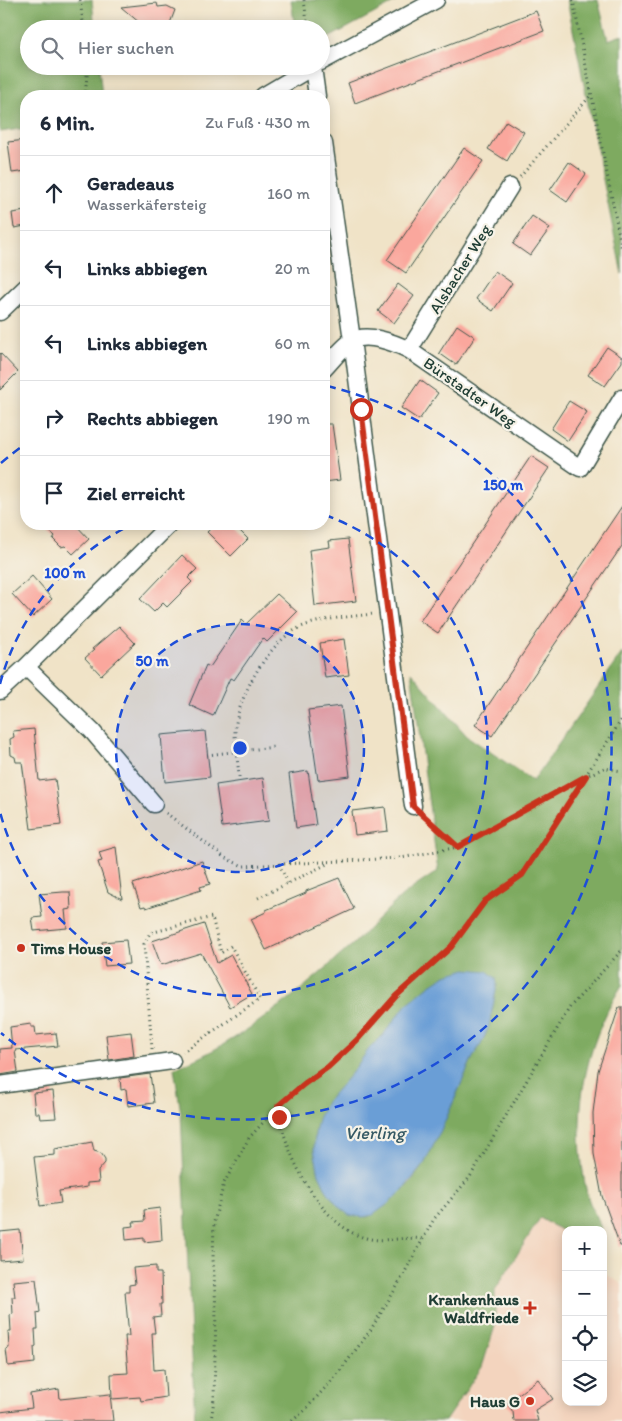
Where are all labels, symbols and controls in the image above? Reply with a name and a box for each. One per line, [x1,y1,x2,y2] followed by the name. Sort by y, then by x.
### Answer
[20,20,330,75] search box
[38,34,66,62] icon: search
[78,36,174,59] text: Hier suchen
[40,110,95,135] text: 6 Min.
[205,113,310,132] text: Zu Fuß · 430 m
[87,172,174,195] text: Geradeaus
[40,179,68,207] icon: ahead
[267,184,310,203] text: 160 m
[87,195,206,214] text: Wasserkäfersteig
[425,220,495,317] street label: Alsbacher Weg
[40,254,68,282] icon: left
[87,257,207,280] text: Links abbiegen
[275,259,310,278] text: 20 m
[40,329,68,357] icon: left
[87,332,207,355] text: Links abbiegen
[275,334,310,353] text: 60 m
[420,353,521,431] street label: Bürstadter Weg
[350,398,373,421] route start
[40,404,68,432] icon: right
[87,407,218,430] text: Rechts abbiegen
[267,409,310,428] text: 190 m
[483,476,523,494] text: 150 m
[40,479,68,507] icon: arrive
[87,482,185,505] text: Ziel erreicht
[44,564,86,582] text: 100 m
[135,652,169,670] text: 50 m
[231,739,249,757] centre of rings
[30,939,112,958] place label: Tims House
[15,942,27,954] marker: Tims House
[268,1106,291,1129] route end
[345,1122,408,1144] water label: Vierling
[562,1226,607,1406] map controls
[562,1226,607,1271] button: +
[562,1271,607,1316] button: −
[428,1290,519,1327] place label: Krankenhaus Waldfriede
[523,1301,537,1315] marker: Krankenhaus Waldfriede
[562,1316,607,1361] button: locate
[562,1361,607,1406] button: layers
[470,1392,520,1411] place label: Haus G
[524,1395,536,1407] marker: Haus G

